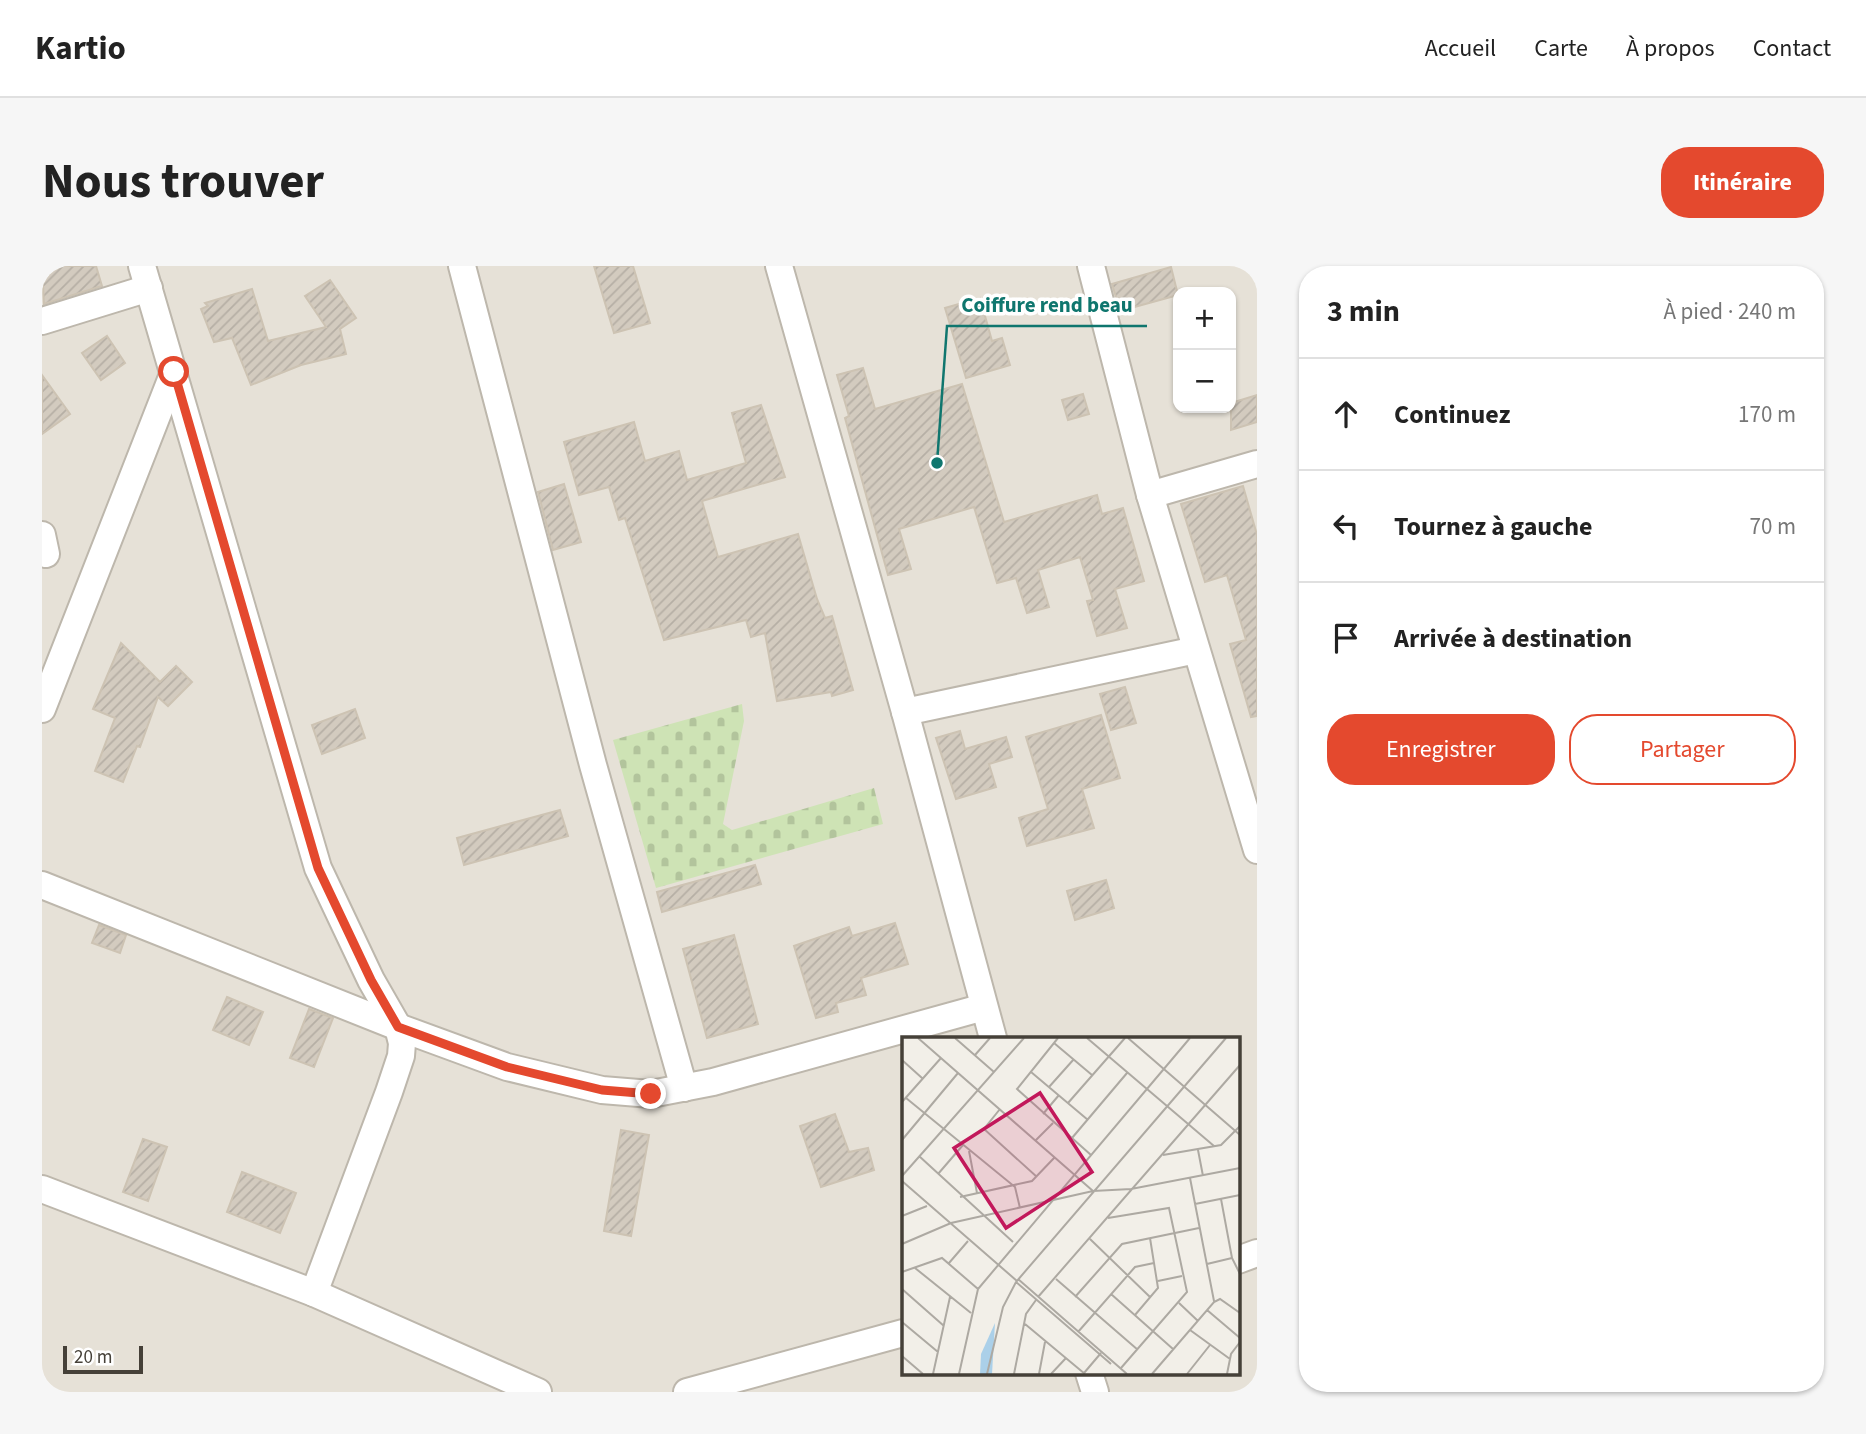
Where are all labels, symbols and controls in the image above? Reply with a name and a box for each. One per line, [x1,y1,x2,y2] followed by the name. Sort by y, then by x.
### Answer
[35,25,126,72] text: Kartio
[1425,31,1496,66] text: Accueil
[1534,31,1588,66] text: Carte
[1626,31,1715,66] text: À propos
[1753,31,1831,66] text: Contact
[42,147,324,217] text: Nous trouver
[1661,147,1824,218] button: Itinéraire
[947,284,1147,326] callout: Coiffure rend beau
[1173,287,1236,413] map controls
[1173,287,1236,350] button: +
[961,290,1133,320] text: Coiffure rend beau
[1327,290,1400,333] text: 3 min
[1663,295,1796,328] text: À pied · 240 m
[1173,350,1236,413] button: −
[158,356,189,387] route start
[1327,395,1365,433] icon: ahead
[1394,396,1510,433] text: Continuez
[1738,398,1796,431] text: 170 m
[1327,507,1365,545] icon: left
[1394,508,1593,545] text: Tournez à gauche
[1749,510,1796,543] text: 70 m
[1327,619,1365,657] icon: arrive
[1394,620,1632,657] text: Arrivée à destination
[1327,714,1555,785] button: Enregistrer
[1569,714,1796,785] button: Partager
[902,1037,1240,1374] inset map
[635,1078,666,1109] route end
[63,1343,144,1375] scale bar
[74,1344,112,1371] text: 20 m

